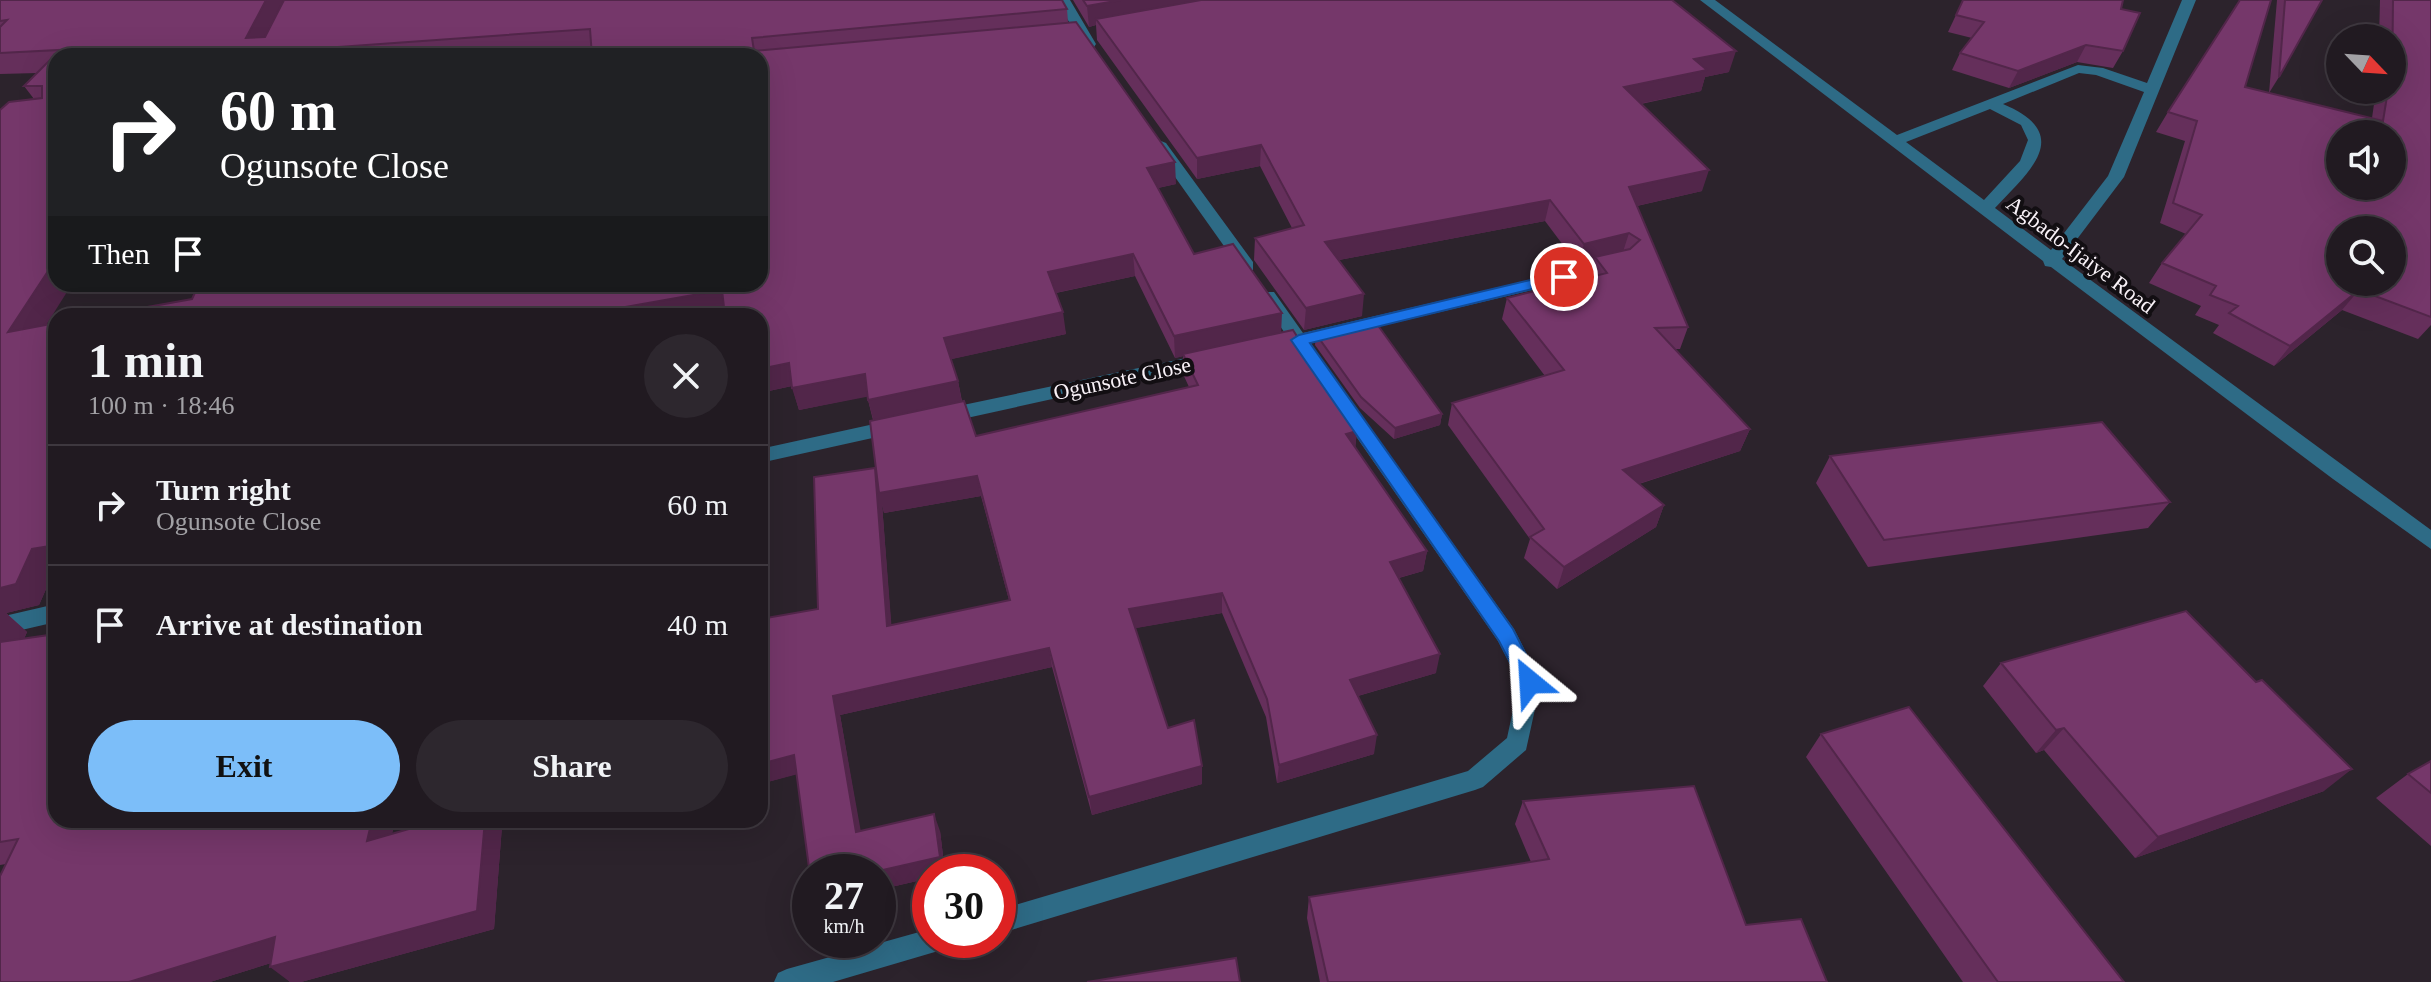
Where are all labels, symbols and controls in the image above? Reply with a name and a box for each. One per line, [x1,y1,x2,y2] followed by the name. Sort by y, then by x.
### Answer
[2326,24,2406,104] north arrow
[2326,24,2406,296] map controls
[88,80,192,184] icon: right
[220,80,337,142] text: 60 m
[2326,120,2406,200] button: sound
[220,146,449,186] text: Ogunsote Close
[2002,191,2160,318] street label: Agbado-Ijaiye Road
[2326,216,2406,296] button: search
[166,232,210,276] icon: arrive
[88,237,150,270] text: Then
[1530,243,1598,311] pin
[1542,255,1586,299] icon: arrive
[88,334,204,387] text: 1 min
[644,334,728,418] button: close
[1051,352,1193,405] street label: Ogunsote Close
[88,391,235,420] text: 100 m · 18:46
[156,473,291,506] text: Turn right
[88,483,132,527] icon: right
[667,488,728,521] text: 60 m
[156,507,321,536] text: Ogunsote Close
[88,603,132,647] icon: arrive
[156,608,423,641] text: Arrive at destination
[667,608,728,641] text: 40 m
[1488,640,1572,724] position arrow
[88,720,400,812] button: Exit
[416,720,728,812] button: Share
[912,854,1016,958] speed limit sign: 30
[824,873,864,918] text: 27
[823,915,865,937] text: km/h

